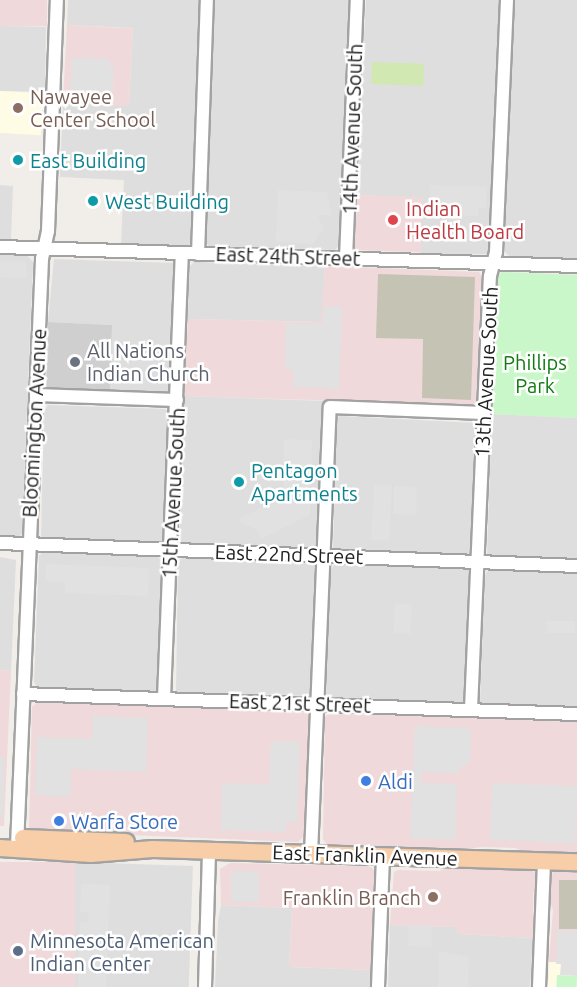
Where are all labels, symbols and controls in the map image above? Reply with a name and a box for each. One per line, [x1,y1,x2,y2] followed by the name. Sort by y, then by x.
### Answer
[337,43,367,215] street label: 14th Avenue South
[30,84,156,131] place label: Nawayee Center School
[11,101,25,115] marker: Nawayee Center School
[30,148,146,172] place label: East Building
[11,153,25,167] marker: East Building
[105,189,229,213] place label: West Building
[86,194,100,208] marker: West Building
[406,196,524,243] place label: Indian Health Board
[384,211,402,229] marker: Indian Health Board
[215,241,361,271] street label: East 24th Street
[470,286,502,458] street label: 13th Avenue South
[17,328,51,518] street label: Bloomington Avenue
[87,338,210,385] place label: All Nations Indian Church
[503,350,567,397] park label: Phillips Park
[68,355,82,369] marker: All Nations Indian Church
[157,407,189,579] street label: 15th Avenue South
[251,458,358,505] place label: Pentagon Apartments
[232,475,246,489] marker: Pentagon Apartments
[214,539,364,569] street label: East 22nd Street
[229,689,371,717] street label: East 21st Street
[378,769,413,793] place label: Aldi
[359,774,373,788] marker: Aldi
[71,809,178,833] place label: Warfa Store
[52,814,66,828] marker: Warfa Store
[272,840,458,870] street label: East Franklin Avenue
[283,885,421,909] place label: Franklin Branch
[426,890,440,904] marker: Franklin Branch
[30,928,214,975] place label: Minnesota American Indian Center
[11,944,25,958] marker: Minnesota American Indian Center

